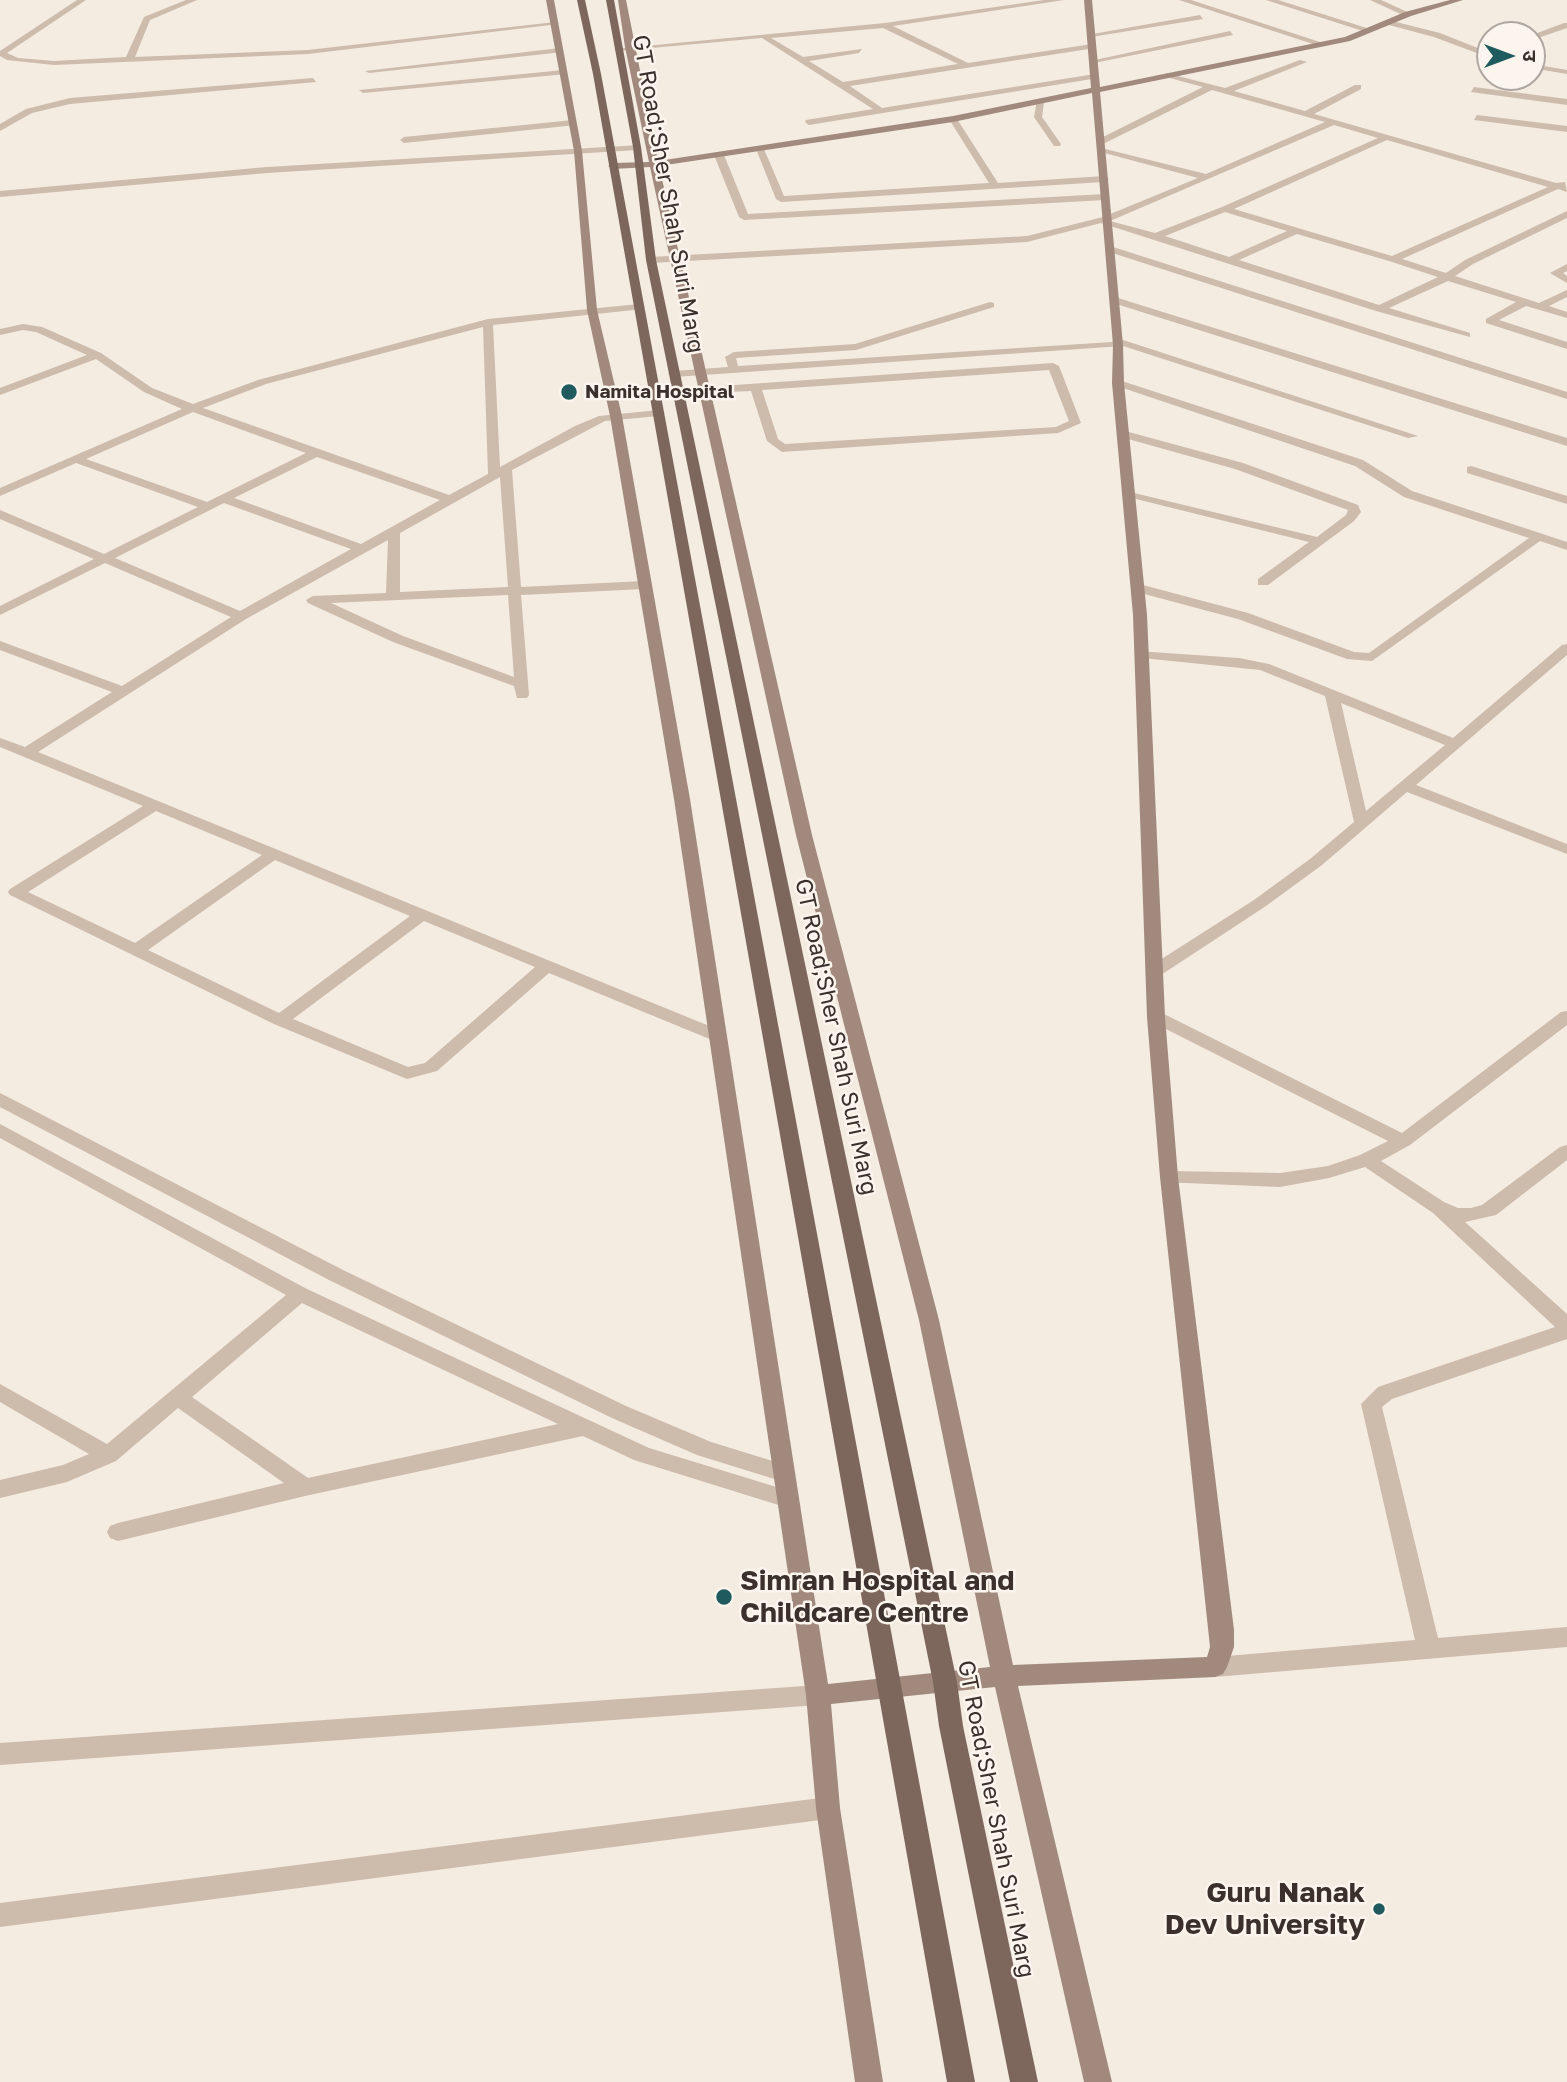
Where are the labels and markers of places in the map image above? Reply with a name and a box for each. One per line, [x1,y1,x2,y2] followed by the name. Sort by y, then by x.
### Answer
[585,381,734,403] place label: Namita Hospital
[559,382,579,402] marker: Namita Hospital
[740,1564,1014,1630] place label: Simran Hospital and Childcare Centre
[714,1587,734,1607] marker: Simran Hospital and Childcare Centre
[1165,1876,1365,1942] place label: Guru Nanak Dev University
[1371,1901,1387,1917] marker: Guru Nanak Dev University

